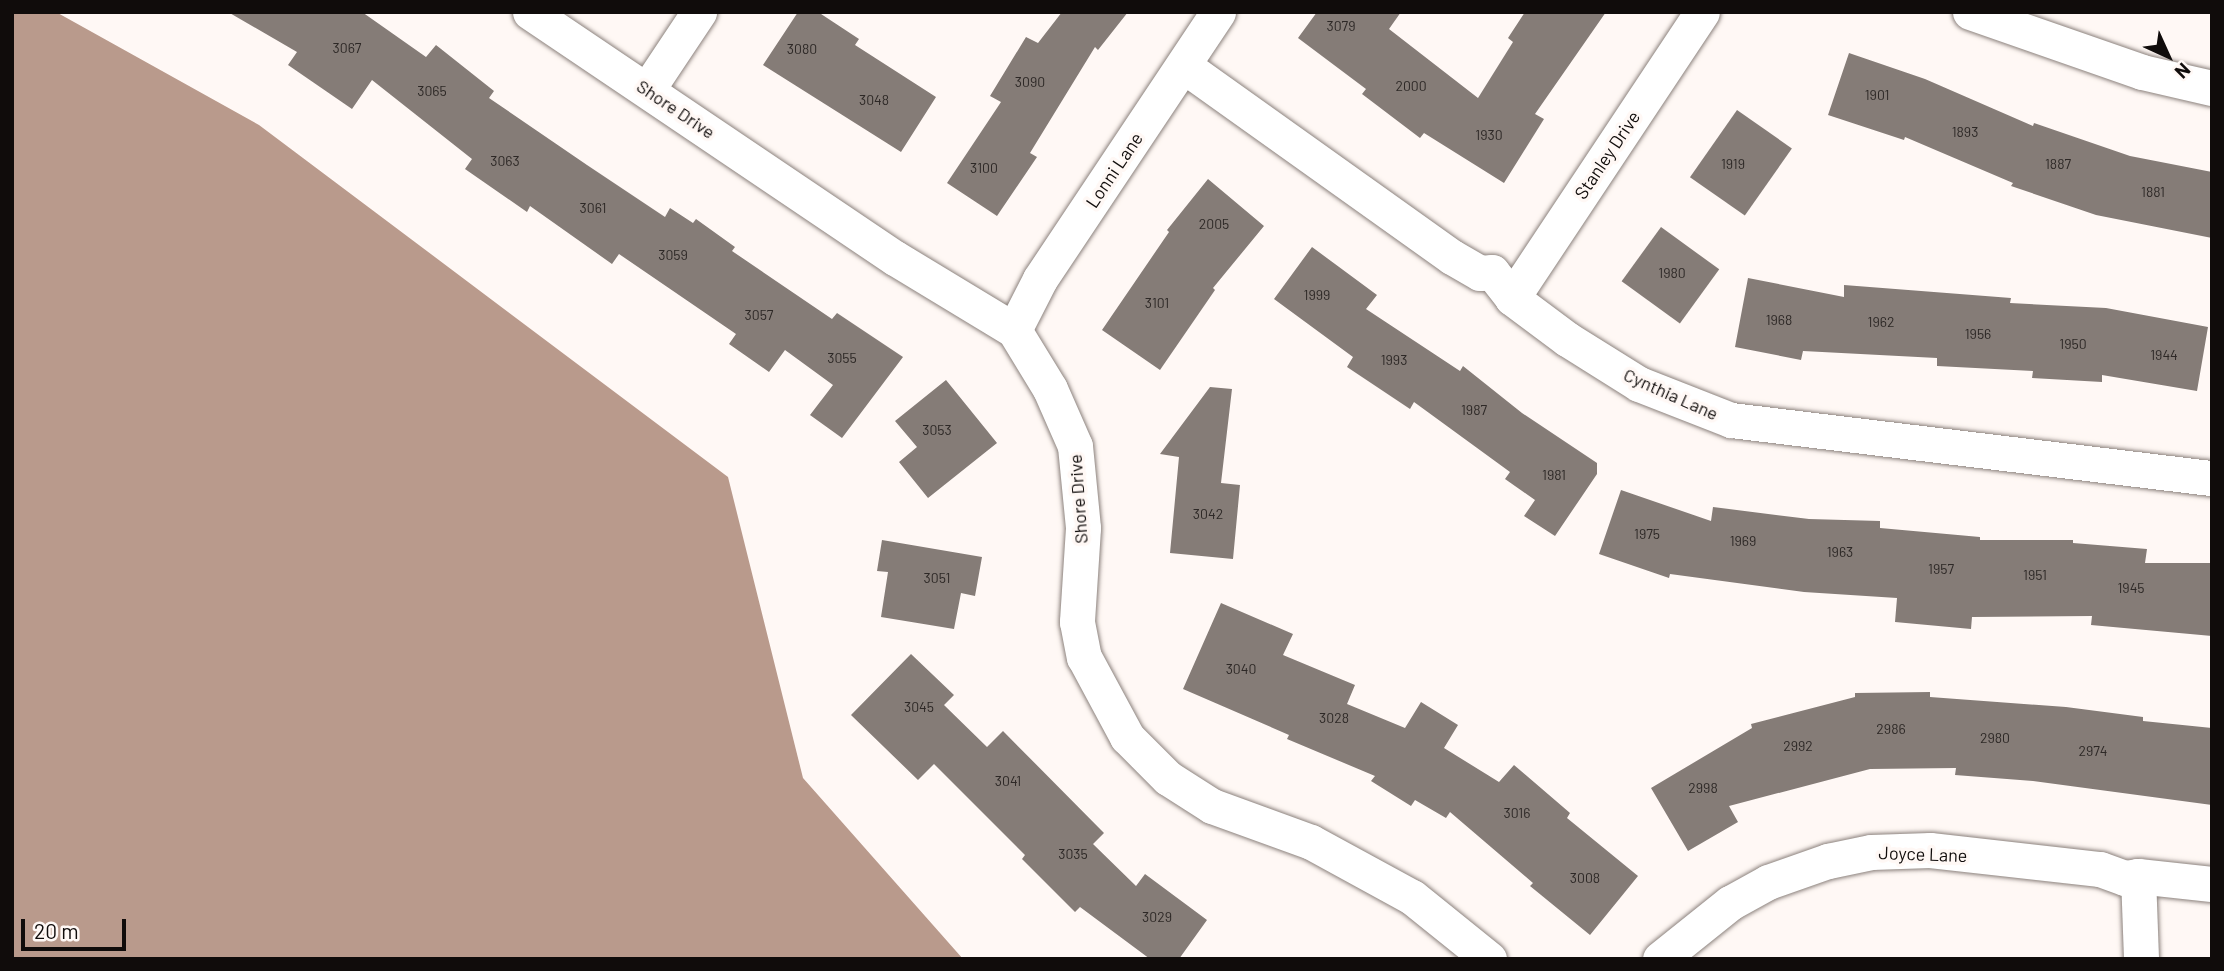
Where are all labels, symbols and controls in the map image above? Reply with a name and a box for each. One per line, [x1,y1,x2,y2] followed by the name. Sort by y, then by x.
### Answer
[1326,18,1356,34] house number: 3079
[2133,21,2203,91] north arrow
[333,40,361,56] house number: 3067
[787,41,817,57] house number: 3080
[2171,59,2196,84] text: N
[1015,74,1045,90] house number: 3090
[633,75,719,143] street label: Shore Drive
[1395,78,1427,94] house number: 2000
[417,83,447,99] house number: 3065
[1865,87,1889,103] house number: 1901
[859,92,889,108] house number: 3048
[1570,107,1644,203] street label: Stanley Drive
[1952,124,1978,140] house number: 1893
[1475,127,1503,143] house number: 1930
[1081,128,1147,212] street label: Lonni Lane
[490,153,520,169] house number: 3063
[1721,156,1745,172] house number: 1919
[2045,156,2071,172] house number: 1887
[970,160,998,176] house number: 3100
[2141,184,2165,200] house number: 1881
[580,200,606,216] house number: 3061
[1199,216,1229,232] house number: 2005
[658,247,688,263] house number: 3059
[1658,265,1686,281] house number: 1980
[1304,287,1330,303] house number: 1999
[1145,295,1169,311] house number: 3101
[745,307,773,323] house number: 3057
[1766,312,1792,328] house number: 1968
[1868,314,1894,330] house number: 1962
[1965,326,1991,342] house number: 1956
[2059,336,2087,352] house number: 1950
[2150,347,2178,363] house number: 1944
[827,350,857,366] house number: 3055
[1381,352,1407,368] house number: 1993
[1620,364,1722,424] street label: Cynthia Lane
[1461,402,1487,418] house number: 1987
[922,422,952,438] house number: 3053
[1064,454,1092,544] street label: Shore Drive
[1542,467,1566,483] house number: 1981
[1193,506,1223,522] house number: 3042
[1634,526,1660,542] house number: 1975
[1730,533,1756,549] house number: 1969
[1827,544,1853,560] house number: 1963
[1928,561,1954,577] house number: 1957
[2023,567,2047,583] house number: 1951
[924,570,950,586] house number: 3051
[2117,580,2145,596] house number: 1945
[1226,661,1256,677] house number: 3040
[904,699,934,715] house number: 3045
[1319,710,1349,726] house number: 3028
[1876,721,1906,737] house number: 2986
[1980,730,2010,746] house number: 2980
[1783,738,1813,754] house number: 2992
[2078,743,2108,759] house number: 2974
[995,773,1021,789] house number: 3041
[1688,780,1718,796] house number: 2998
[1504,805,1530,821] house number: 3016
[1878,842,1968,866] street label: Joyce Lane
[1058,846,1088,862] house number: 3035
[1570,870,1600,886] house number: 3008
[24,904,130,948] scale bar
[1142,909,1172,925] house number: 3029
[34,918,79,943] text: 20 m

